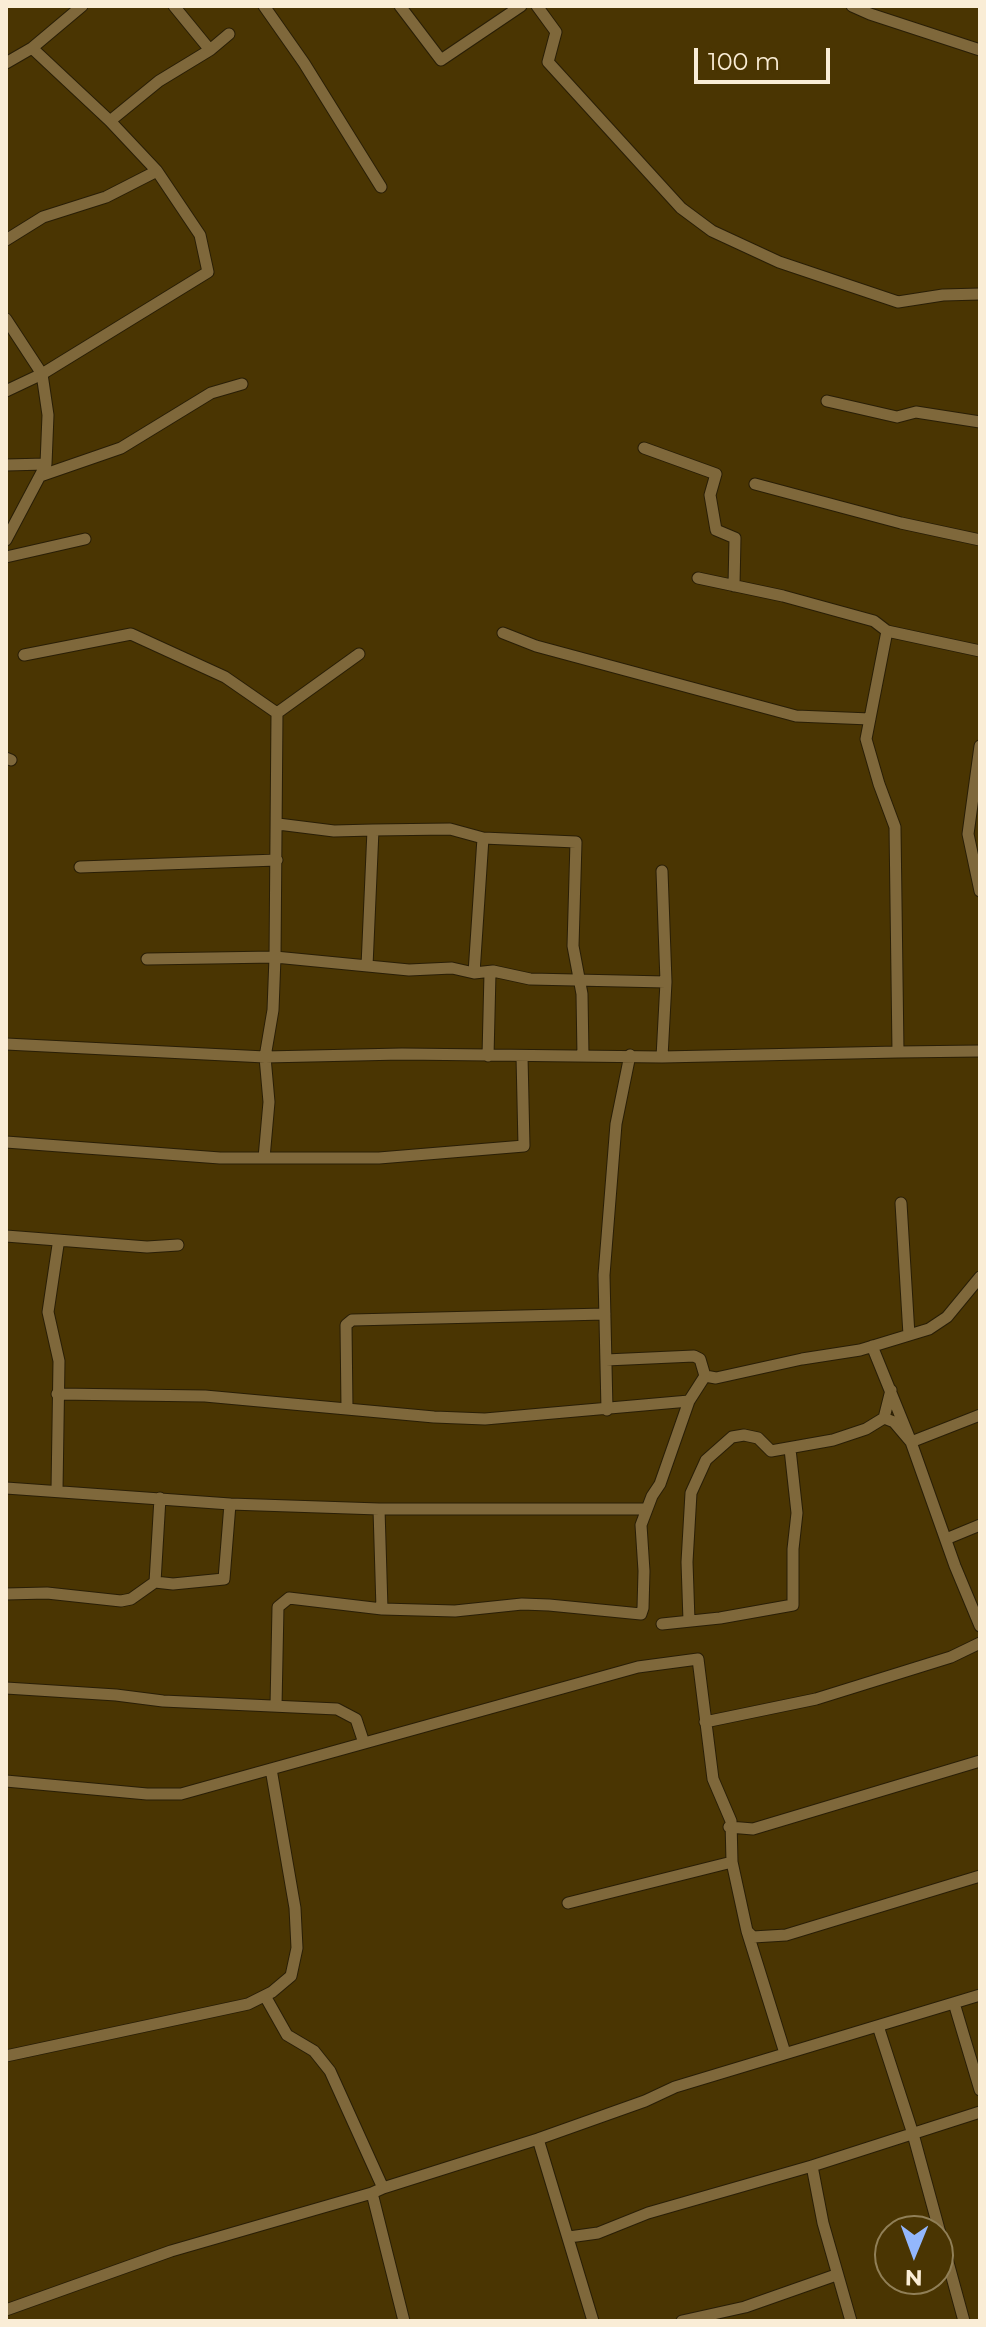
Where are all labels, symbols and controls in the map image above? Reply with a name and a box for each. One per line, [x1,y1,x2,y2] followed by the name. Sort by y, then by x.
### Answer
[698,32,834,82] scale bar
[708,47,780,76] text: 100 m
[874,2215,954,2295] north arrow
[904,2264,923,2291] text: N

